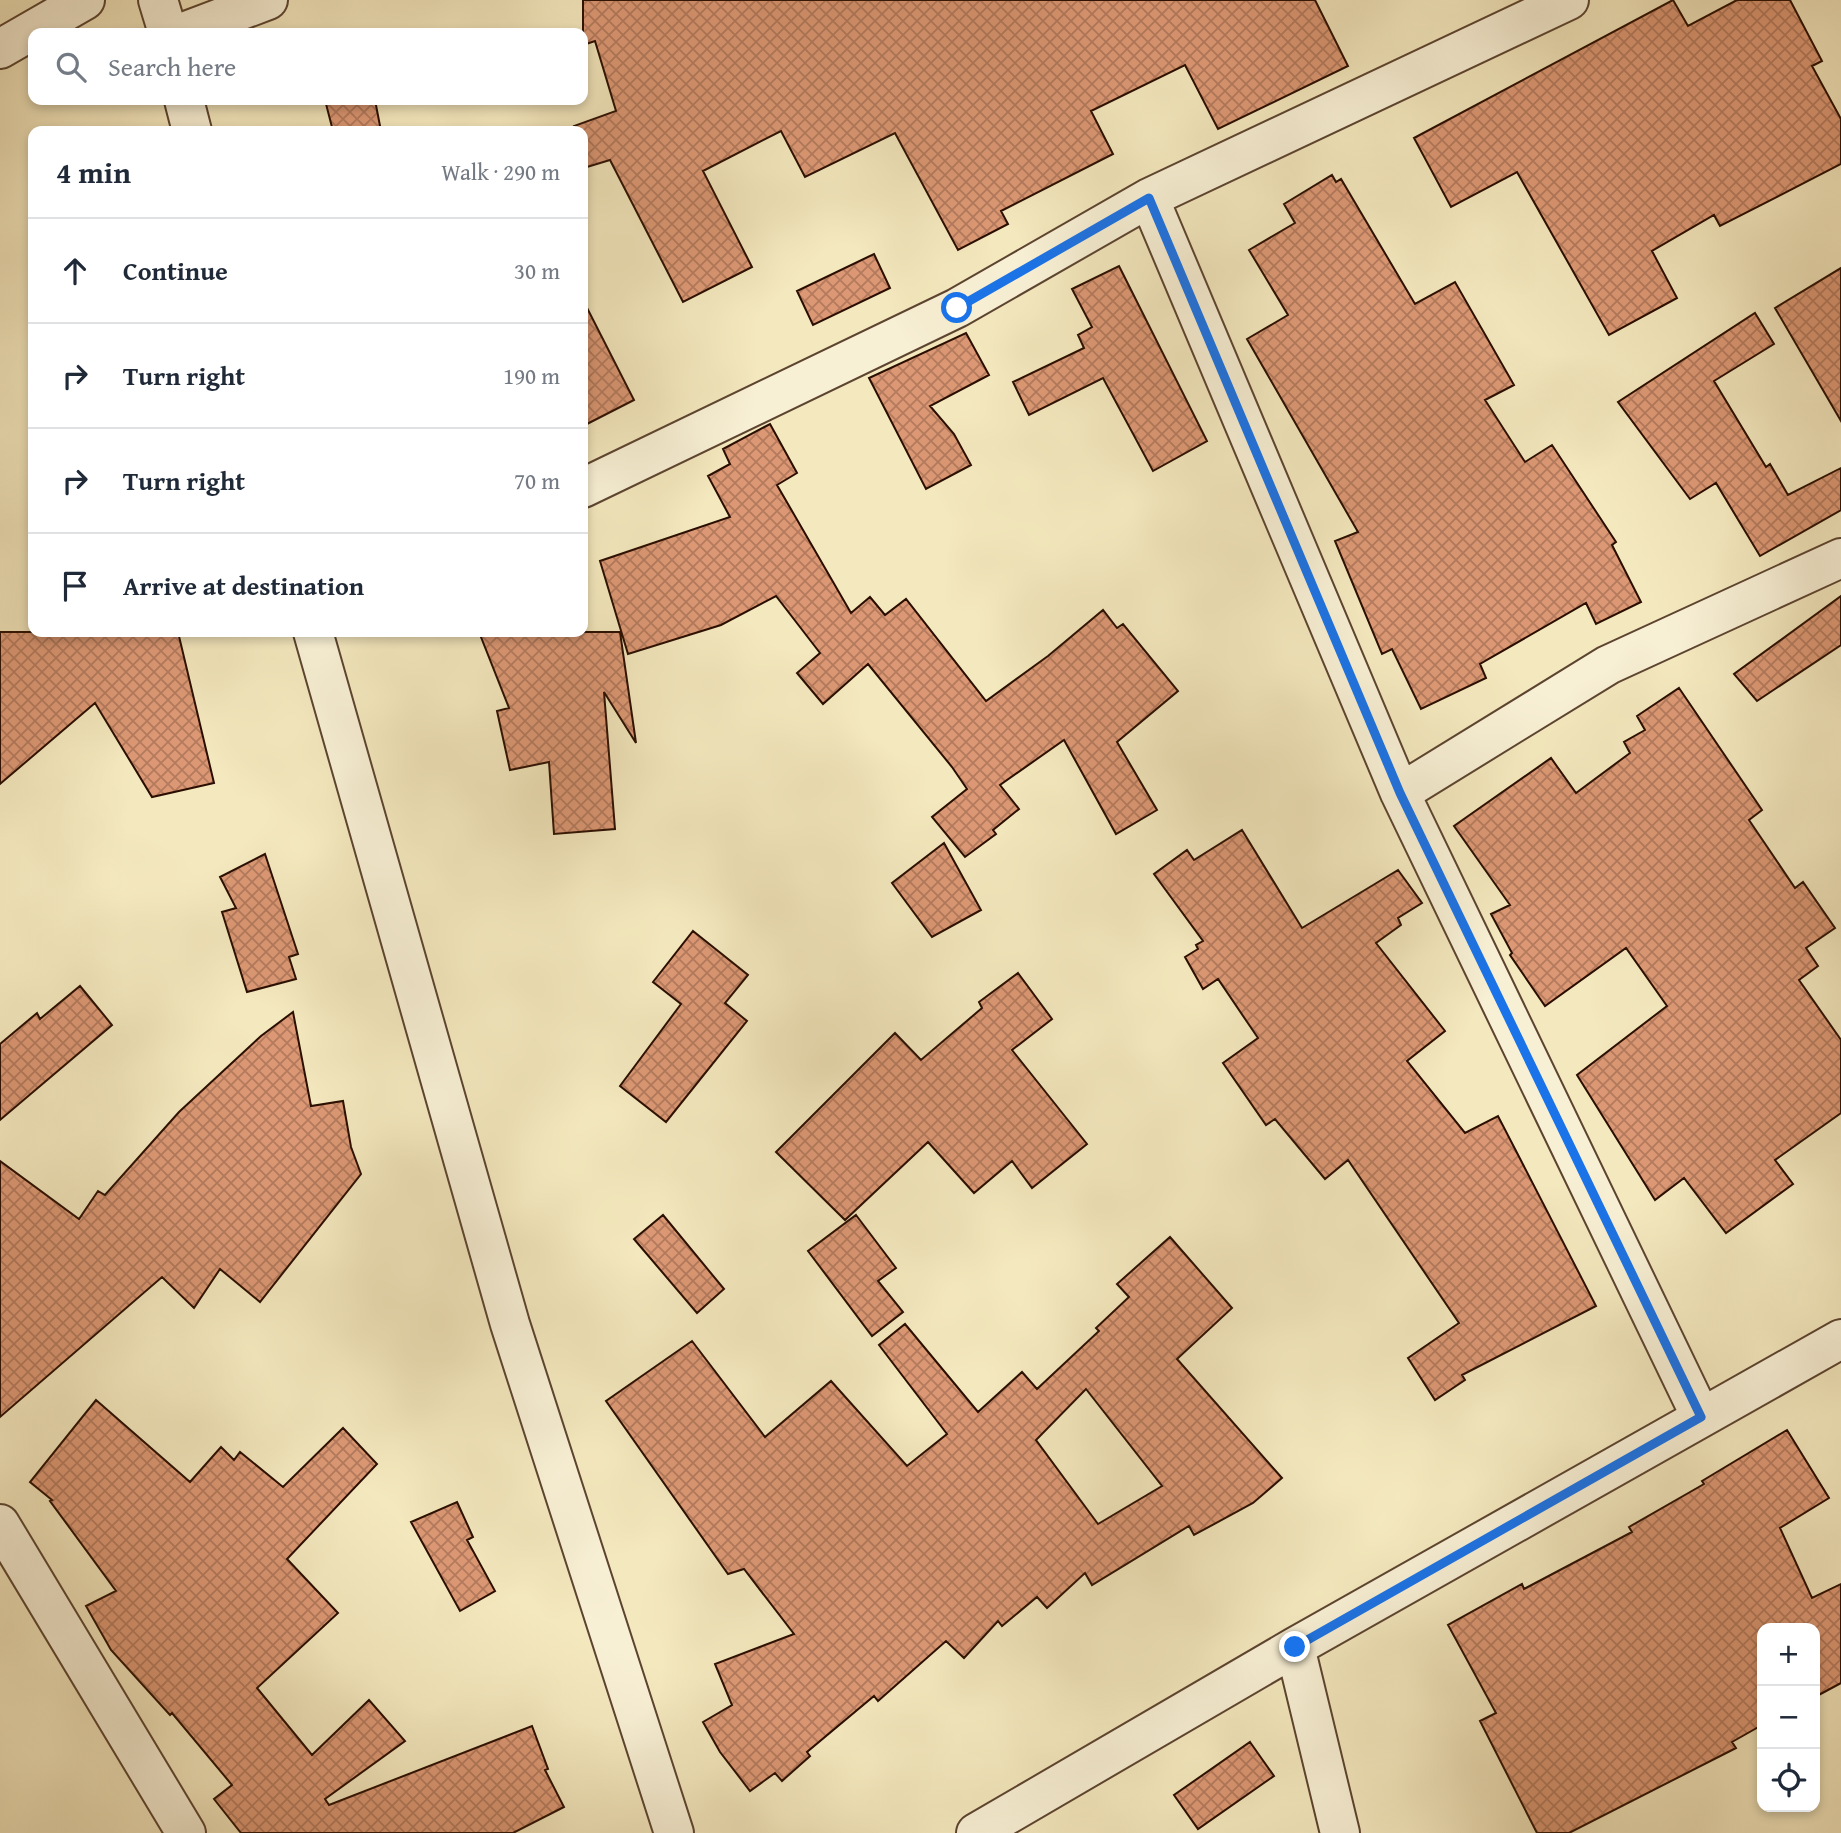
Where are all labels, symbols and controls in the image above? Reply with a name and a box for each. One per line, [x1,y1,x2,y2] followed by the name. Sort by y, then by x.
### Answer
[28,28,588,105] search box
[108,47,236,86] text: Search here
[52,48,90,86] icon: search
[56,150,131,194] text: 4 min
[441,155,560,188] text: Walk · 290 m
[123,251,228,290] text: Continue
[56,252,94,290] icon: ahead
[514,254,560,287] text: 30 m
[941,292,972,323] route start
[123,356,245,395] text: Turn right
[56,357,94,395] icon: right
[503,359,560,392] text: 190 m
[123,461,245,500] text: Turn right
[56,462,94,500] icon: right
[514,464,560,497] text: 70 m
[123,566,364,605] text: Arrive at destination
[56,567,94,605] icon: arrive
[1757,1623,1820,1812] map controls
[1757,1623,1820,1686] button: +
[1279,1631,1310,1662] route end
[1757,1686,1820,1749] button: −
[1757,1749,1820,1812] button: locate

